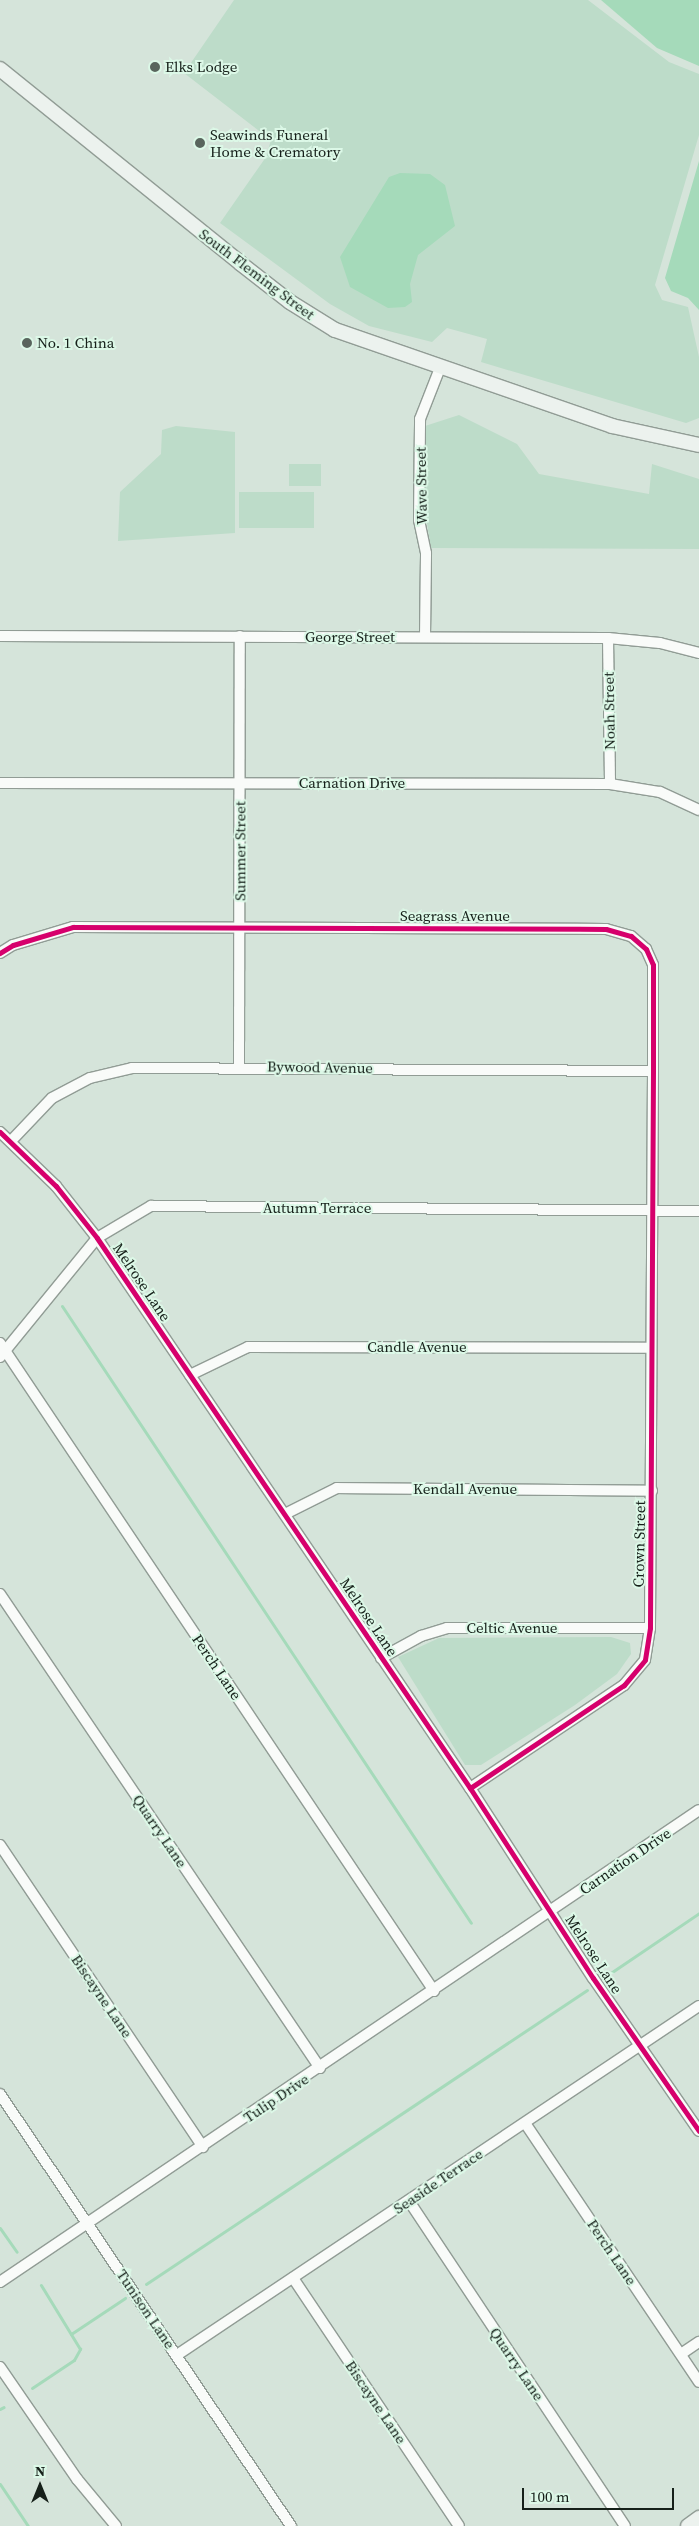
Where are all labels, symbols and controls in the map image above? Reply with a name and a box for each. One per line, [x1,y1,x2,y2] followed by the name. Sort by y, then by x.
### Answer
[165,58,237,76] place label: Elks Lodge
[149,61,161,73] marker: Elks Lodge
[210,125,340,160] place label: Seawinds Funeral Home & Crematory
[194,137,206,149] marker: Seawinds Funeral Home & Crematory
[196,225,318,323] street label: South Fleming Street
[37,334,114,352] place label: No. 1 China
[21,337,33,349] marker: No. 1 China
[411,447,431,525] street label: Wave Street
[305,628,395,646] street label: George Street
[599,672,619,750] street label: Noah Street
[299,774,405,792] street label: Carnation Drive
[231,801,249,901] street label: Summer Street
[400,907,510,925] street label: Seagrass Avenue
[267,1057,373,1077] street label: Bywood Avenue
[263,1199,371,1217] street label: Autumn Terrace
[109,1239,175,1325] street label: Melrose Lane
[367,1338,467,1356] street label: Candle Avenue
[413,1480,517,1498] street label: Kendall Avenue
[629,1500,649,1588] street label: Crown Street
[336,1574,402,1660] street label: Melrose Lane
[467,1619,557,1637] street label: Celtic Avenue
[188,1631,246,1703] street label: Perch Lane
[129,1791,191,1871] street label: Quarry Lane
[576,1824,674,1898] street label: Carnation Drive
[562,1911,626,1997] street label: Melrose Lane
[68,1951,136,2041] street label: Biscayne Lane
[240,2070,312,2126] street label: Tulip Drive
[390,2144,486,2218] street label: Seaside Terrace
[583,2216,641,2288] street label: Perch Lane
[113,2266,179,2352] street label: Tunison Lane
[486,2324,548,2404] street label: Quarry Lane
[342,2357,410,2447] street label: Biscayne Lane
[15,2461,65,2511] north arrow
[35,2461,45,2481] text: N
[524,2478,676,2510] scale bar
[530,2486,570,2507] text: 100 m

